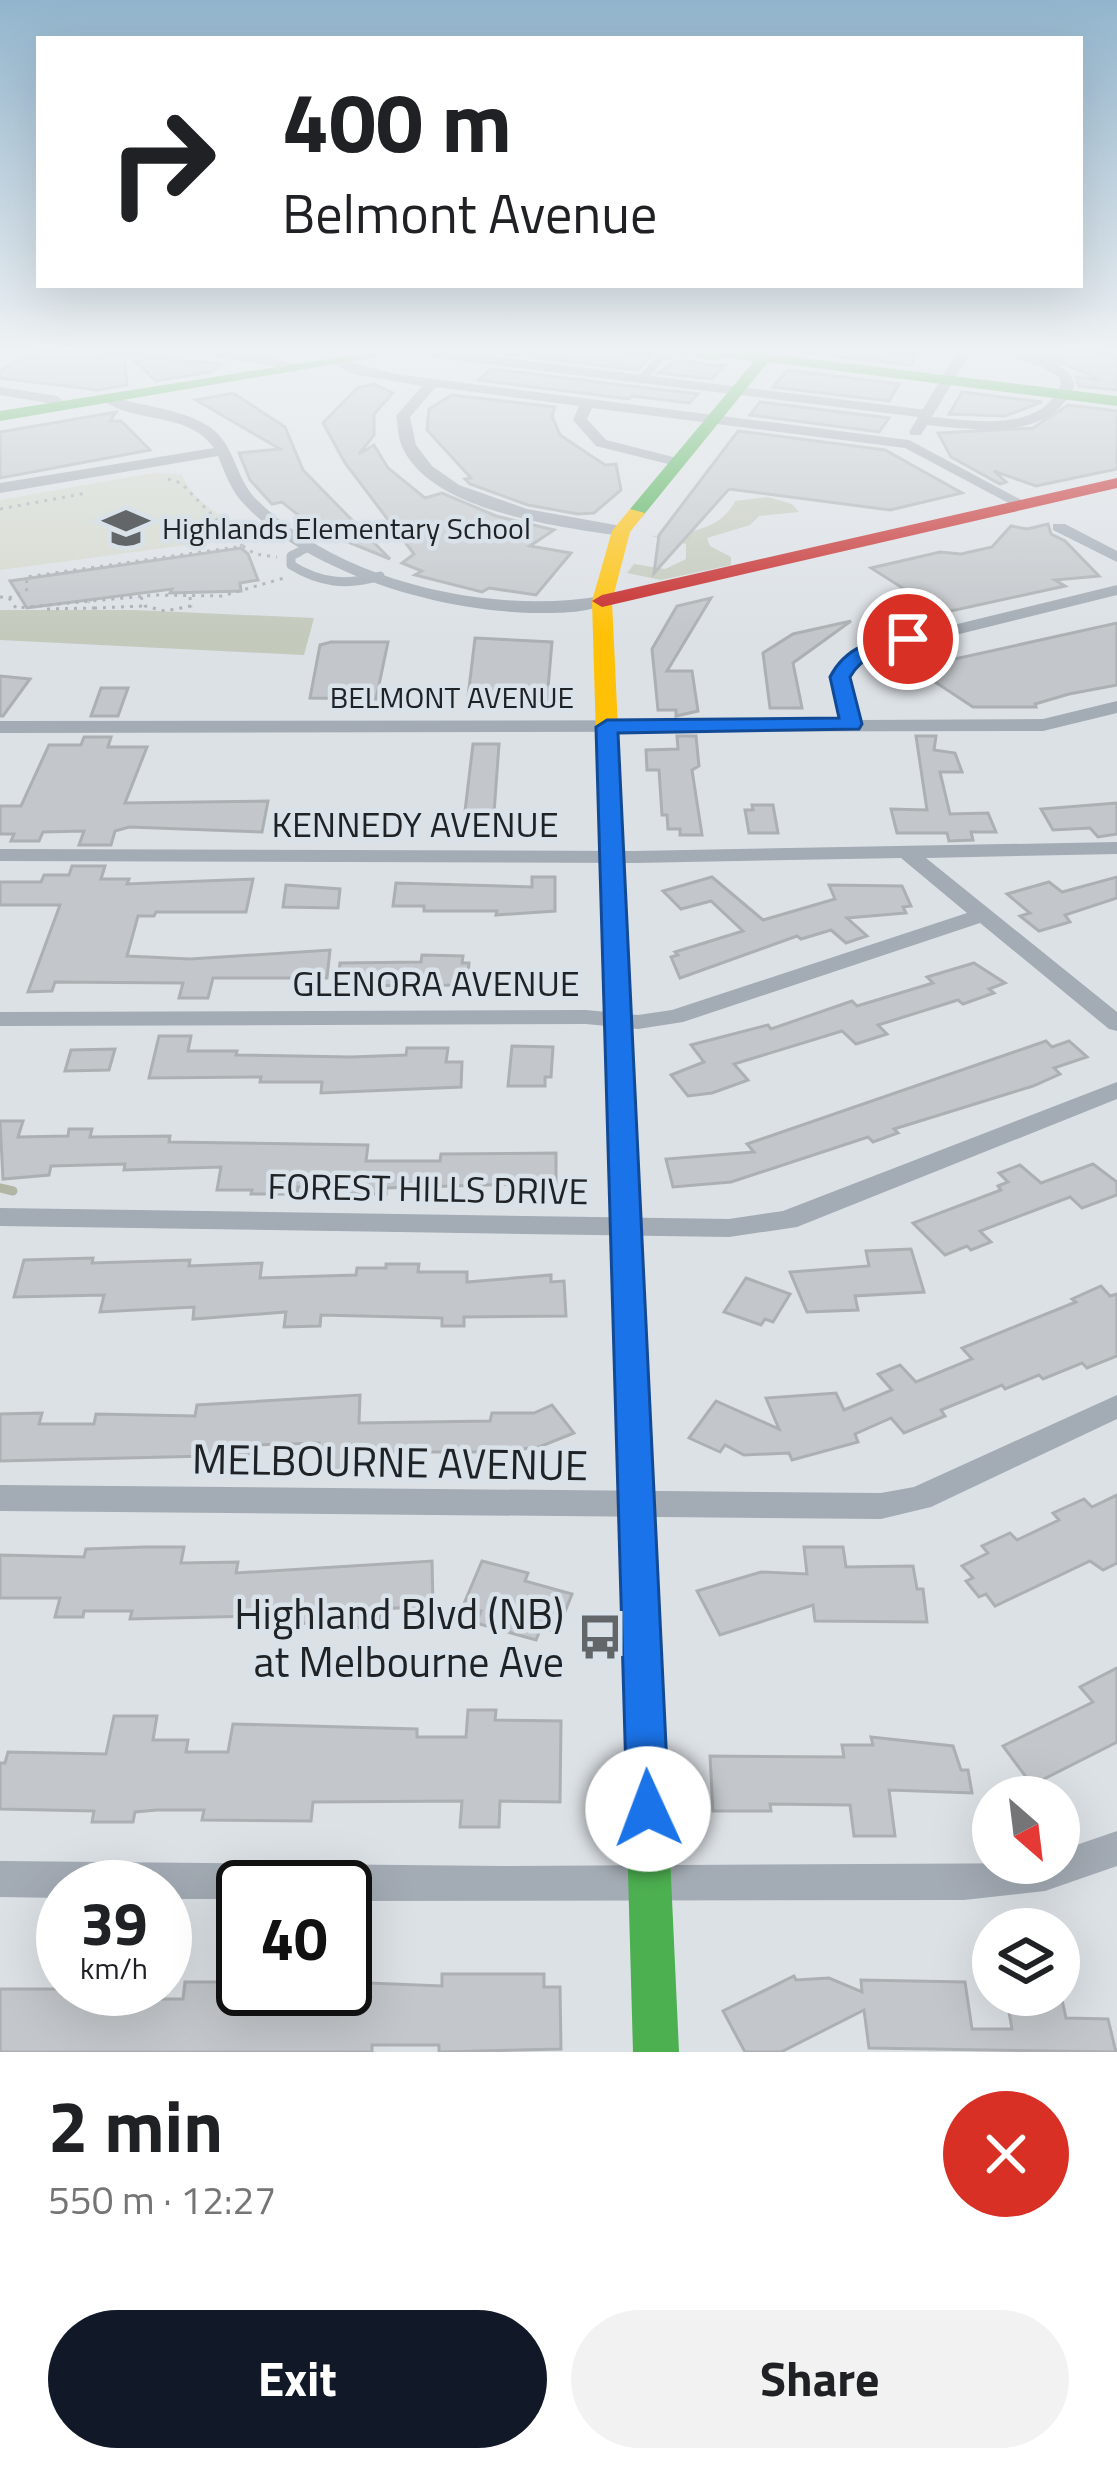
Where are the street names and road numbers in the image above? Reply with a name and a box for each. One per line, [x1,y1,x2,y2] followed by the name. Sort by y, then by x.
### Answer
[330,674,574,720] street label: BELMONT AVENUE
[271,796,559,851] street label: KENNEDY AVENUE
[292,955,580,1010] street label: GLENORA AVENUE
[267,1158,589,1218] street label: FOREST HILLS DRIVE
[191,1426,589,1496] street label: MELBOURNE AVENUE

